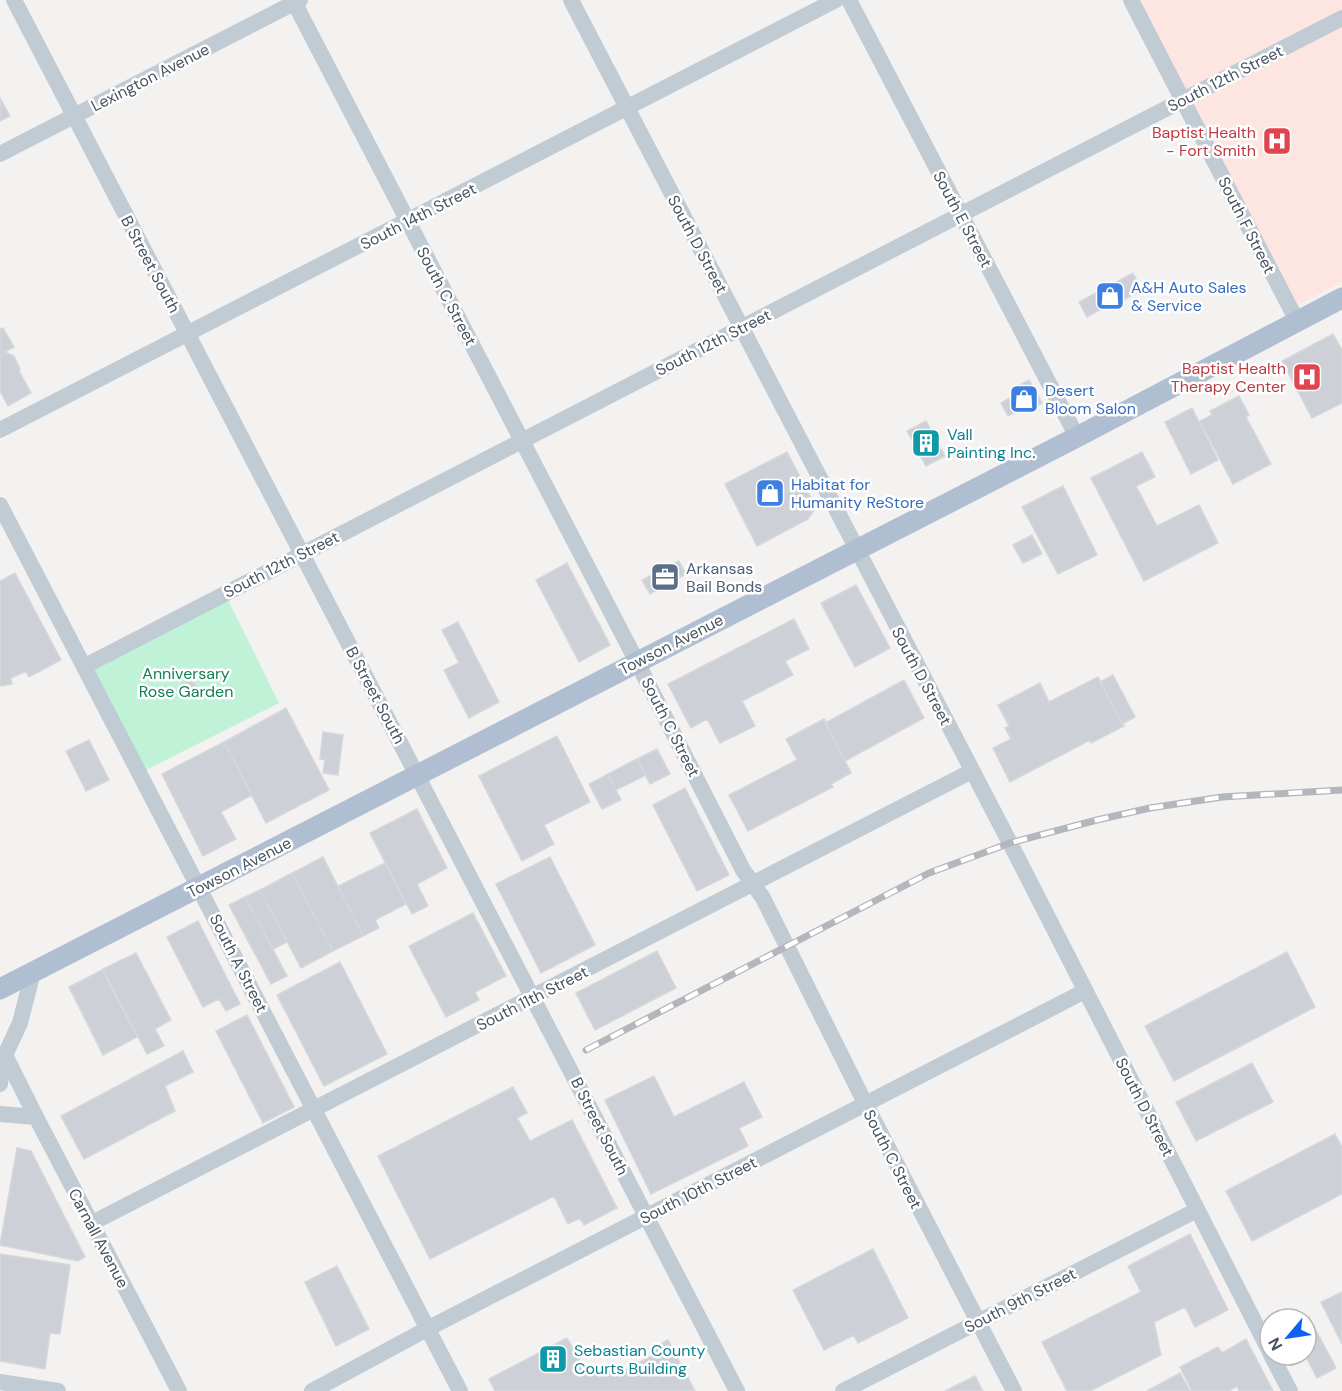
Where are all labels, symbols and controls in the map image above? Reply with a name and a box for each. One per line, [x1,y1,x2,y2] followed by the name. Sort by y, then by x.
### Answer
[88,39,213,116] street label: Lexington Avenue
[1164,40,1287,117] street label: South 12th Street
[1152,122,1256,161] place label: Baptist Health - Fort Smith
[1261,125,1293,157] hospital icon: Baptist Health - Fort Smith
[928,167,997,271] street label: South E Street
[1213,173,1280,277] street label: South F Street
[357,178,480,255] street label: South 14th Street
[663,192,732,297] street label: South D Street
[116,212,185,316] street label: B Street South
[412,243,481,349] street label: South C Street
[1131,277,1247,316] place label: A&H Auto Sales & Service
[1094,280,1126,312] shop icon: A&H Auto Sales & Service
[652,304,775,381] street label: South 12th Street
[1171,358,1286,397] place label: Baptist Health Therapy Center
[1291,361,1323,393] hospital icon: Baptist Health Therapy Center
[1045,380,1136,419] place label: Desert Bloom Salon
[1008,383,1040,415] shop icon: Desert Bloom Salon
[947,424,1035,463] place label: Vall Painting Inc.
[910,427,942,459] building icon: Vall Painting Inc.
[791,474,924,513] place label: Habitat for Humanity ReStore
[754,477,786,509] shop icon: Habitat for Humanity ReStore
[220,526,343,603] street label: South 12th Street
[686,558,762,597] place label: Arkansas Bail Bonds
[649,561,681,593] office icon: Arkansas Bail Bonds
[616,609,727,680] street label: Towson Avenue
[887,624,956,729] street label: South D Street
[341,643,410,747] street label: B Street South
[139,663,233,702] park label: Anniversary Rose Garden
[637,674,705,780] street label: South C Street
[184,832,295,903] street label: Towson Avenue
[205,910,272,1016] street label: South A Street
[473,961,592,1036] street label: South 11th Street
[1111,1054,1178,1160] street label: South D Street
[566,1074,633,1179] street label: B Street South
[859,1106,927,1212] street label: South C Street
[636,1152,760,1229] street label: South 10th Street
[64,1185,134,1292] street label: Carnall Avenue
[961,1263,1080,1338] street label: South 9th Street
[1258,1307,1318,1367] north arrow
[1263,1334,1287,1354] text: N
[574,1340,706,1379] place label: Sebastian County Courts Building
[537,1343,569,1375] building icon: Sebastian County Courts Building

